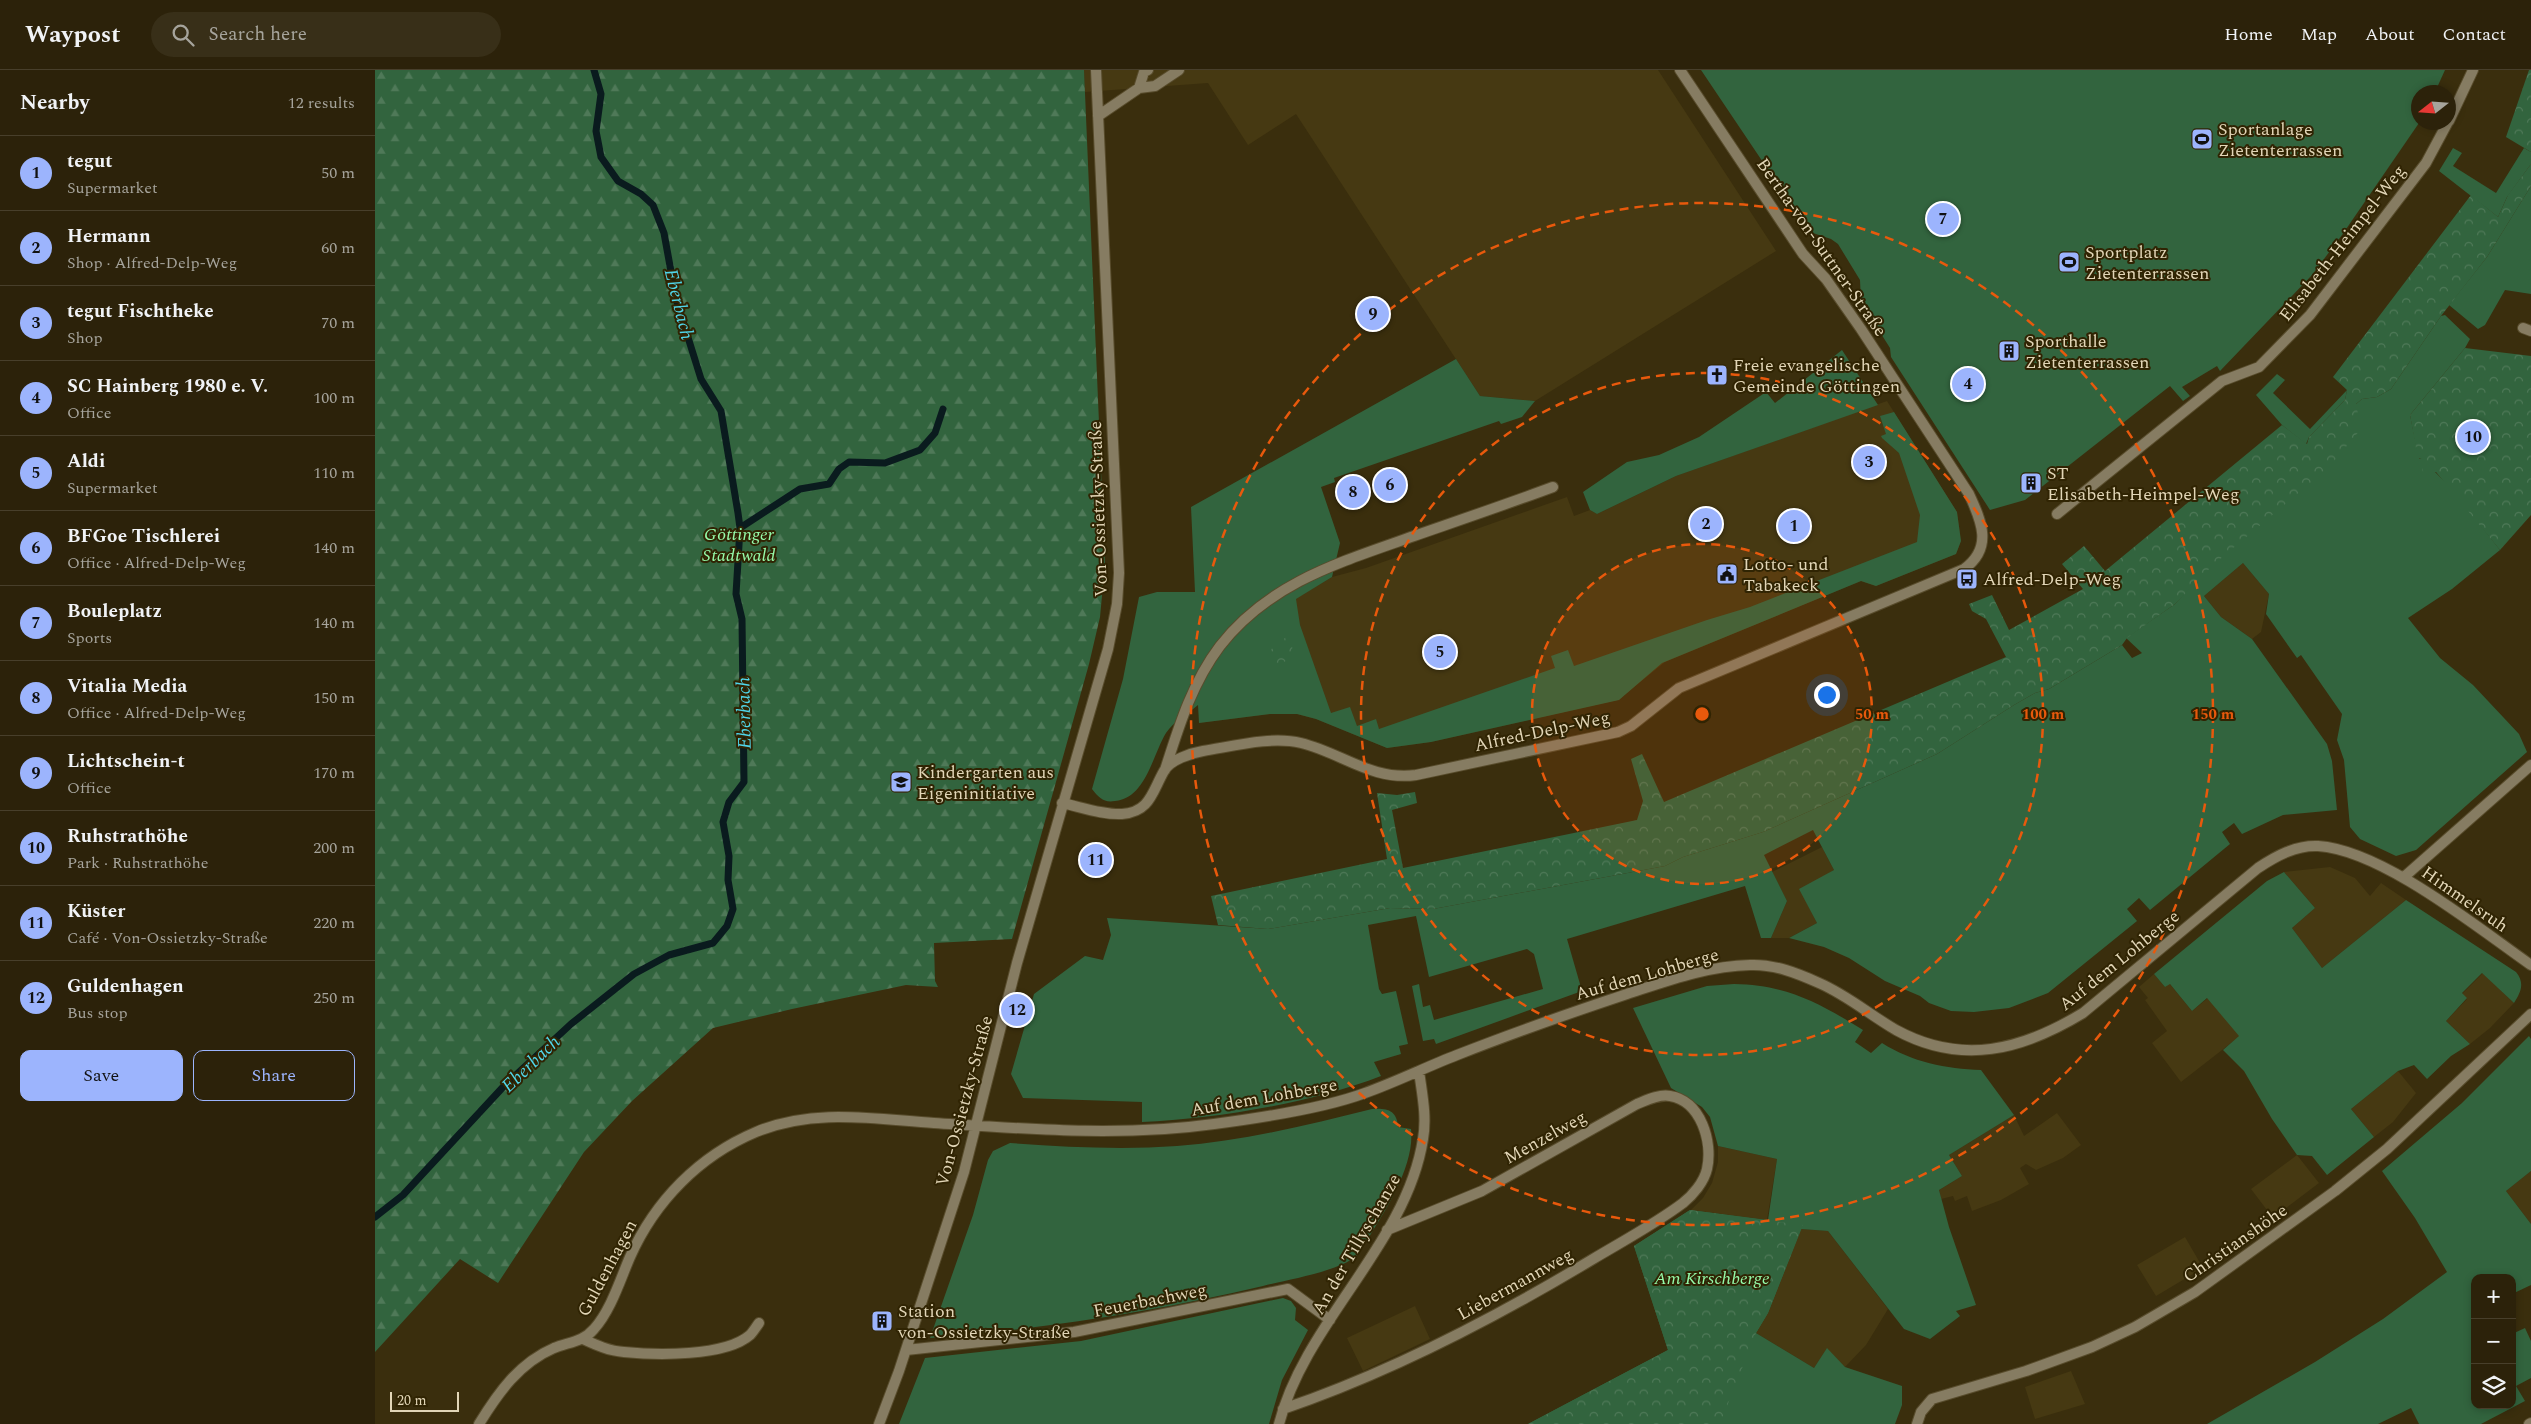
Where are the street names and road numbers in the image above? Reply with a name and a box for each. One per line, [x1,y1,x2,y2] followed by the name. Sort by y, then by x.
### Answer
[1750,152,1894,342] street label: Bertha-von-Suttner-Straße
[2272,159,2412,327] street label: Elisabeth-Heimpel-Weg
[1082,421,1115,597] street label: Von-Ossietzky-Straße
[1472,704,1612,759] street label: Alfred-Delp-Weg
[2416,859,2514,939] street label: Himmelsruh
[2053,903,2185,1018] street label: Auf dem Lohberge
[1572,941,1722,1008] street label: Auf dem Lohberge
[929,1013,1000,1190] street label: Von-Ossietzky-Straße
[1189,1071,1340,1124] street label: Auf dem Lohberge
[1499,1104,1592,1171] street label: Menzelweg
[1305,1169,1408,1320] street label: An der Tillyschanze
[2177,1197,2293,1290] street label: Christianshöhe
[571,1215,644,1322] street label: Guldenhagen
[1452,1241,1578,1327] street label: Liebermannweg
[1091,1276,1209,1325] street label: Feuerbachweg

